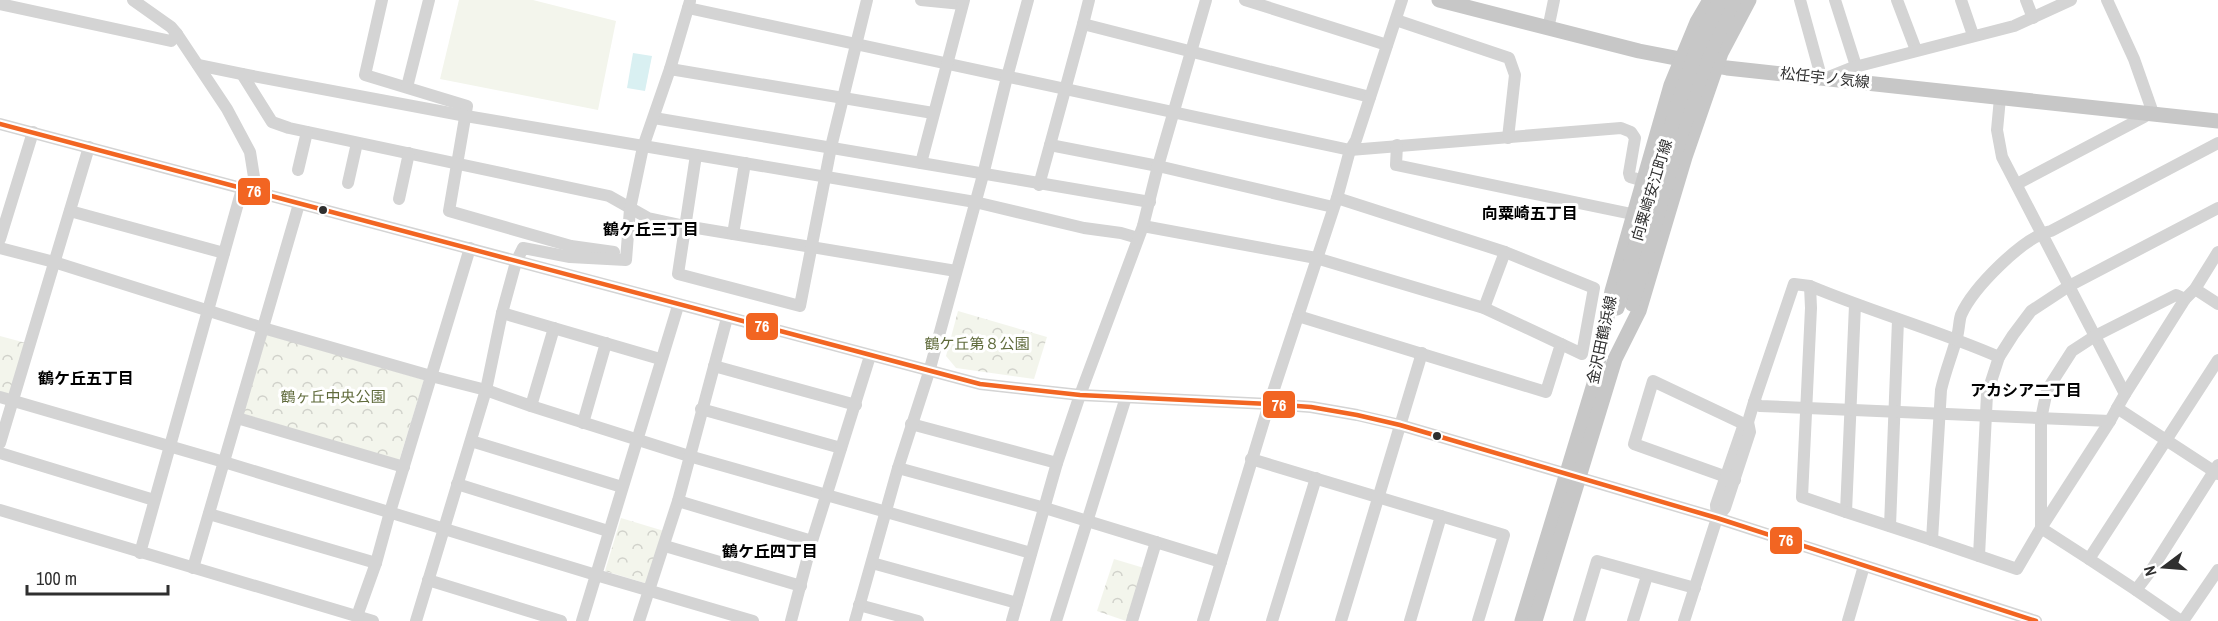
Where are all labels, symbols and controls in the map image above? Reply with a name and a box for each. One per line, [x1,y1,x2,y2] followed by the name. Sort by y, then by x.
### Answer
[1779,62,1871,93] street label: 松任宇ノ気線
[1626,137,1677,243] street label: 向粟崎安江町線
[237,177,271,206] line badge: 76
[247,180,261,202] text: 76
[1482,202,1578,224] district label: 向粟崎五丁目
[317,204,329,216] unlabelled marker
[603,218,699,240] district label: 鶴ケ丘三丁目
[1582,294,1621,386] street label: 金沢田鶴浜線
[745,312,779,341] line badge: 76
[755,315,769,337] text: 76
[924,333,1030,354] park label: 鶴ケ丘第８公園
[38,367,134,389] district label: 鶴ケ丘五丁目
[1970,379,2082,401] district label: アカシア二丁目
[280,386,386,407] park label: 鶴ヶ丘中央公園
[1262,390,1296,419] line badge: 76
[1272,394,1286,416] text: 76
[1431,430,1443,442] unlabelled marker
[1769,526,1803,555] line badge: 76
[1779,529,1793,551] text: 76
[2134,537,2194,597] north arrow
[722,540,818,562] district label: 鶴ケ丘四丁目
[27,558,168,596] scale bar
[2138,564,2161,579] text: N
[36,566,77,591] text: 100 m

